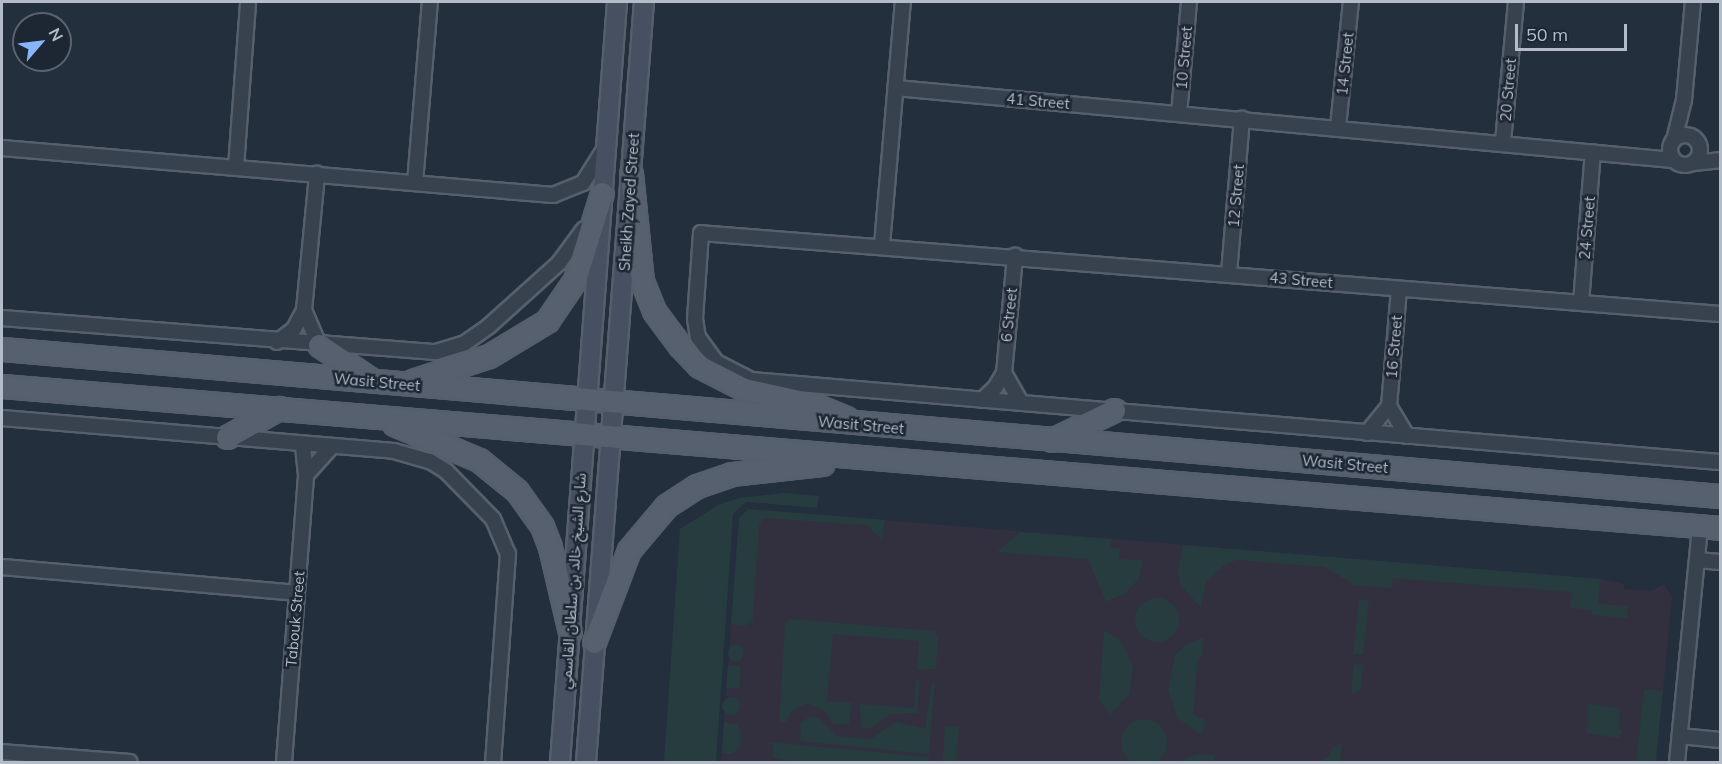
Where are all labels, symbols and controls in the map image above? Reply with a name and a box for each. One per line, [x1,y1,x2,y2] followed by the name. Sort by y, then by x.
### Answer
[12,12,72,72] north arrow
[1518,12,1630,50] scale bar
[1526,23,1568,46] text: 50 m
[44,24,68,45] text: N
[1172,26,1196,90] street label: 10 Street
[1333,32,1357,96] street label: 14 Street
[1496,58,1520,122] street label: 20 Street
[1006,89,1070,113] street label: 41 Street
[615,132,643,272] street label: Sheikh Zayed Street
[1224,164,1248,228] street label: 12 Street
[1575,196,1599,260] street label: 24 Street
[1269,268,1333,292] street label: 43 Street
[997,287,1021,343] street label: 6 Street
[1382,315,1406,379] street label: 16 Street
[333,369,421,395] street label: Wasit Street
[817,412,905,438] street label: Wasit Street
[1301,451,1389,477] street label: Wasit Street
[556,472,590,690] street label: شارع الشيخ خالد بن سلطان القاسمي
[282,570,308,668] street label: Tabouk Street

